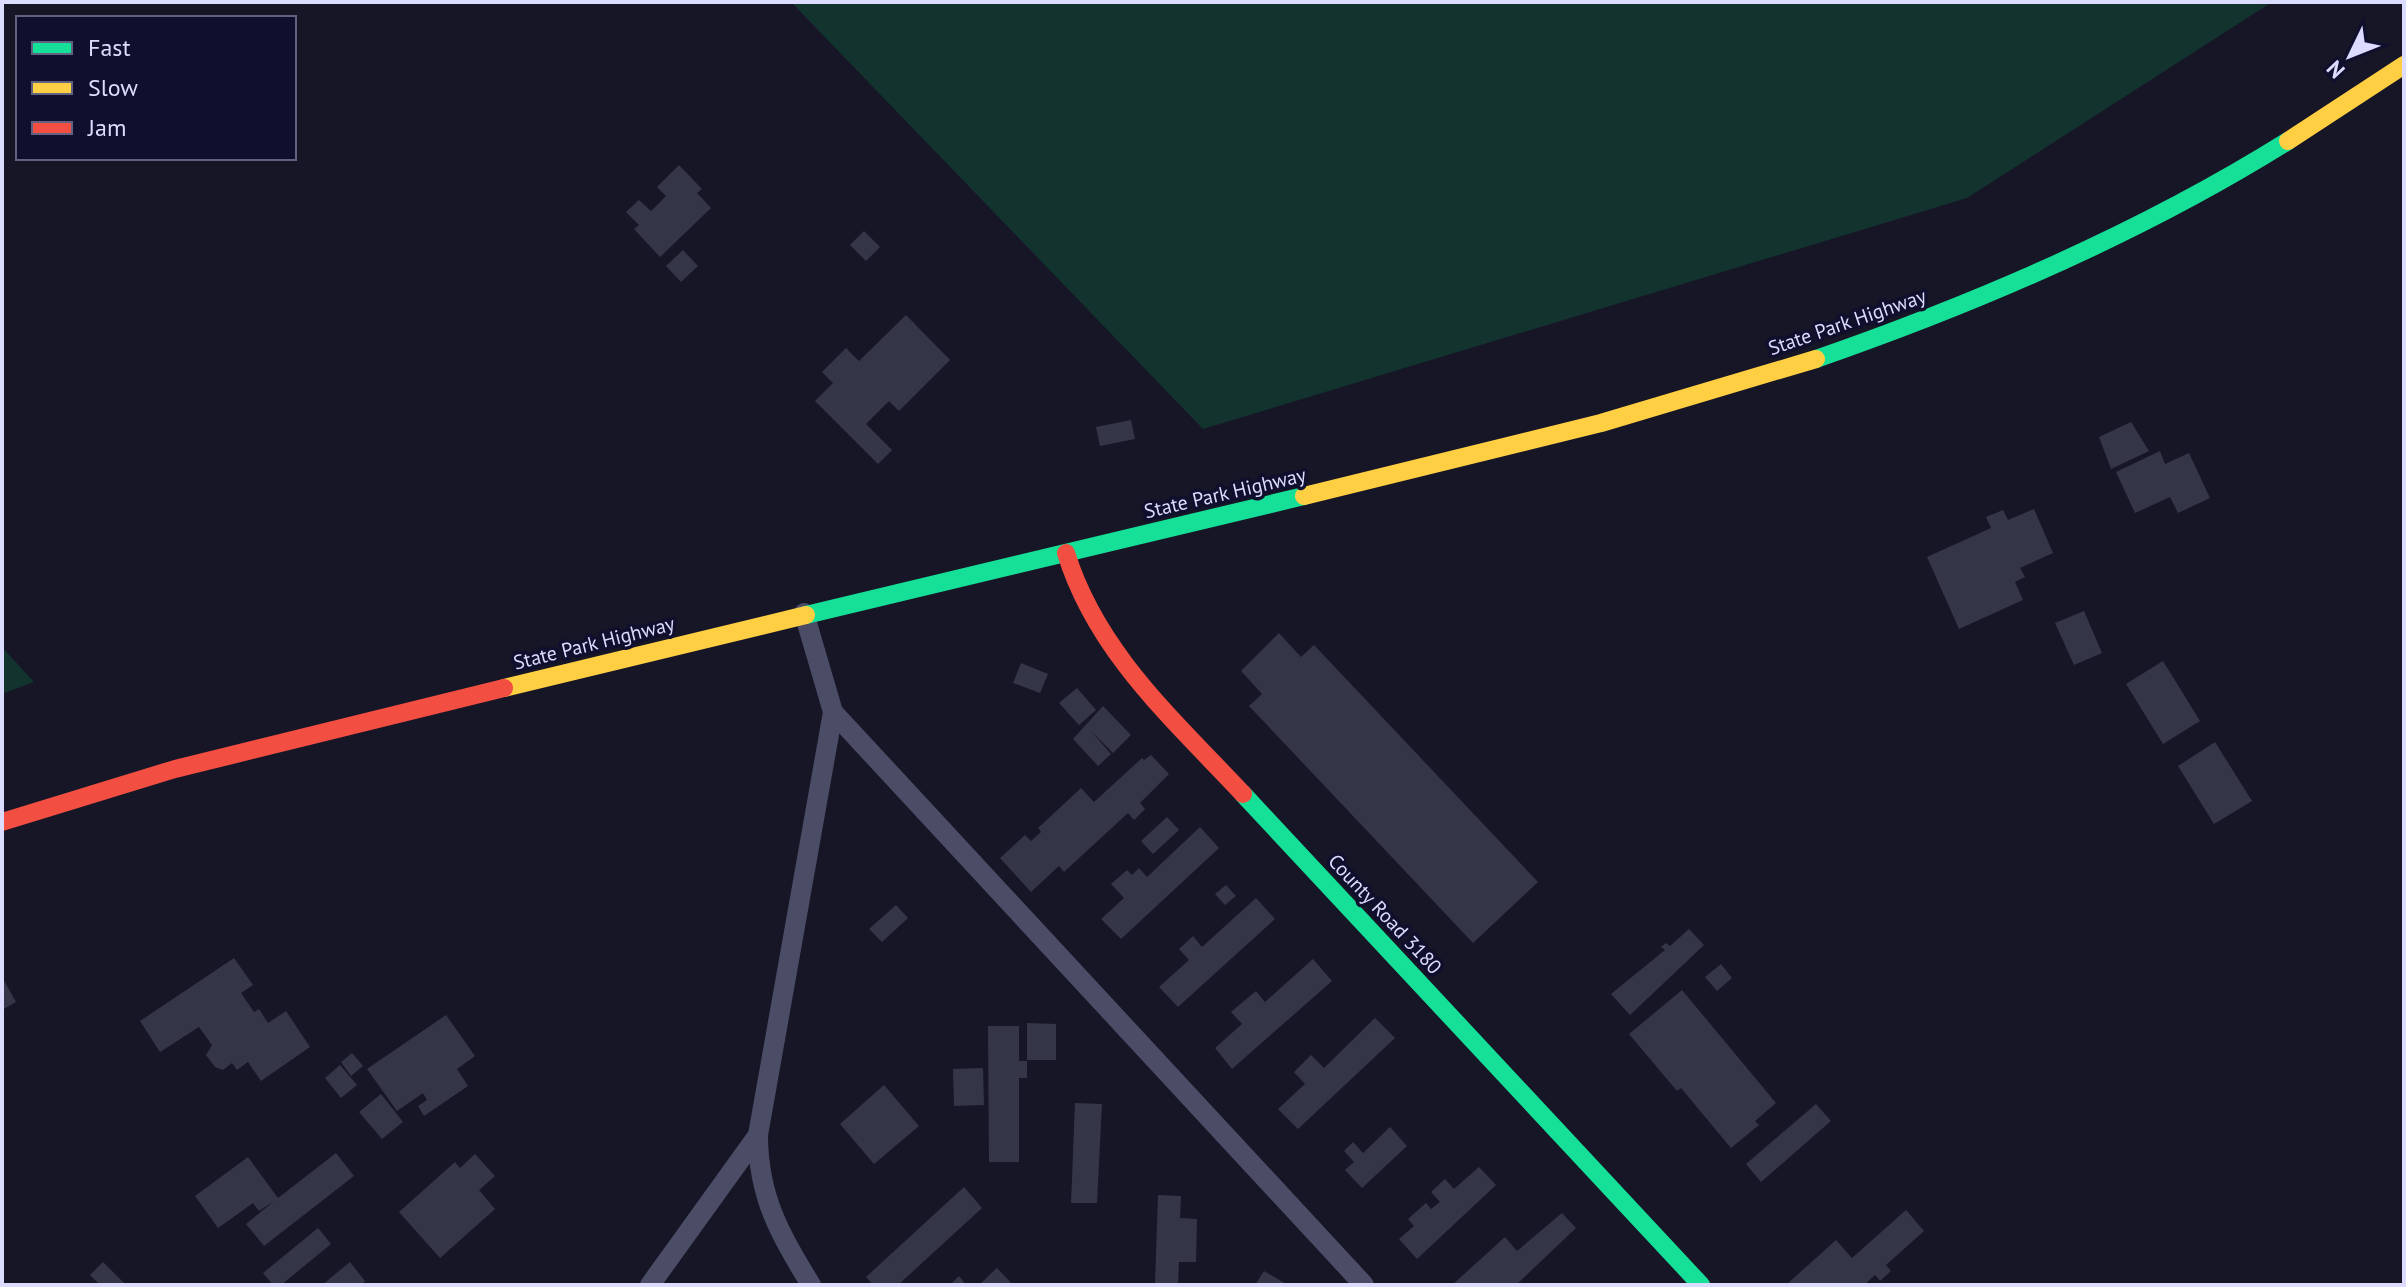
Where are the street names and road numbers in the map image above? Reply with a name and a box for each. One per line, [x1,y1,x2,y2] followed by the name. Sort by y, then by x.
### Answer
[1765,283,1930,361] street label: State Park Highway
[1142,462,1309,524] street label: State Park Highway
[511,610,678,676] street label: State Park Highway
[1323,848,1447,980] street label: County Road 3180

